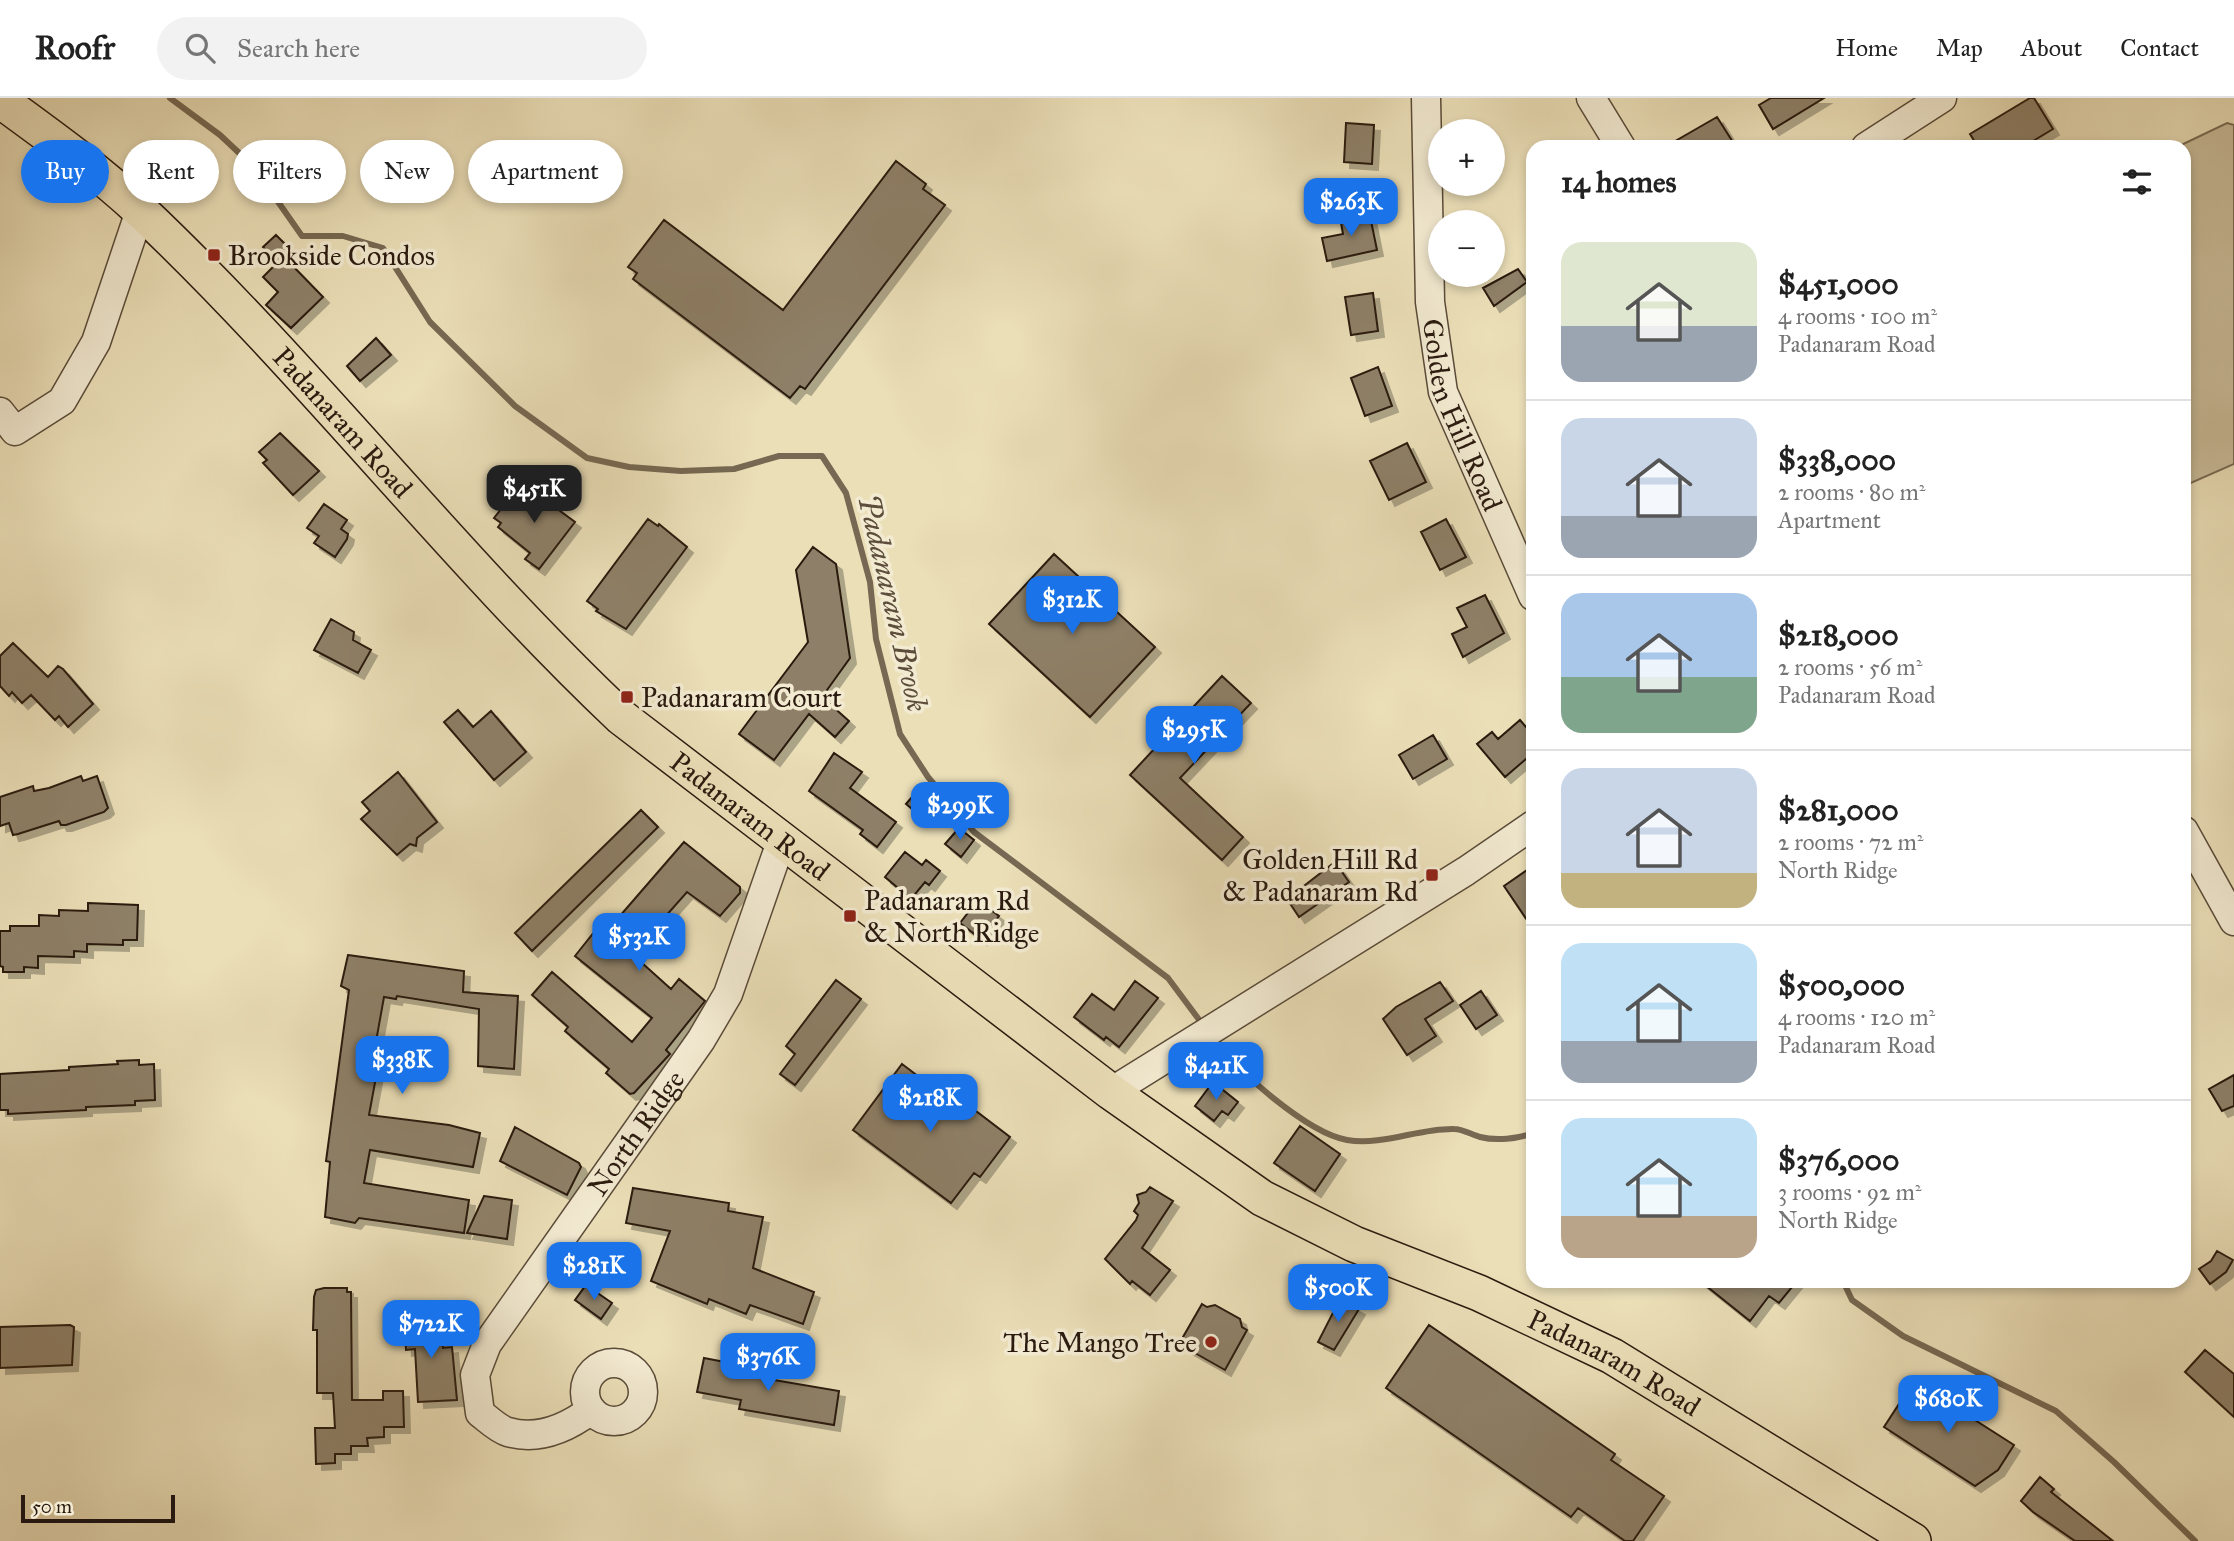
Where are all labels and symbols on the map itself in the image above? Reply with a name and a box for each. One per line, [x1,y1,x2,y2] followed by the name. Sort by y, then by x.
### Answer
[1302,178,1400,238] pin: $263K
[228,238,435,273] place label: Brookside Condos
[206,247,222,263] marker: Brookside Condos
[1415,316,1511,516] street label: Golden Hill Road
[266,339,420,505] street label: Padanaram Road
[485,466,583,525] pin: $451K
[851,491,935,715] water label: Padanaram Brook
[1023,576,1121,636] pin: $312K
[641,680,842,715] place label: Padanaram Court
[619,689,635,705] marker: Padanaram Court
[1145,706,1243,766] pin: $295K
[663,744,837,888] street label: Padanaram Road
[911,782,1009,842] pin: $299K
[1223,842,1418,909] place label: Golden Hill Rd & Padanaram Rd
[1424,867,1440,883] marker: Golden Hill Rd & Padanaram Rd
[864,883,1039,950] place label: Padanaram Rd & North Ridge
[842,908,858,924] marker: Padanaram Rd & North Ridge
[590,914,688,973] pin: $532K
[353,1037,451,1096] pin: $338K
[1167,1042,1265,1102] pin: $421K
[579,1063,692,1202] street label: North Ridge
[881,1074,979,1134] pin: $218K
[545,1242,643,1302] pin: $281K
[1289,1264,1387,1324] pin: $500K
[382,1300,480,1360] pin: $722K
[1522,1301,1707,1424] street label: Padanaram Road
[1003,1325,1197,1360] place label: The Mango Tree
[719,1334,817,1393] pin: $376K
[1203,1334,1219,1350] marker: The Mango Tree
[1899,1376,1997,1435] pin: $680K
[21,1492,175,1524] scale bar

